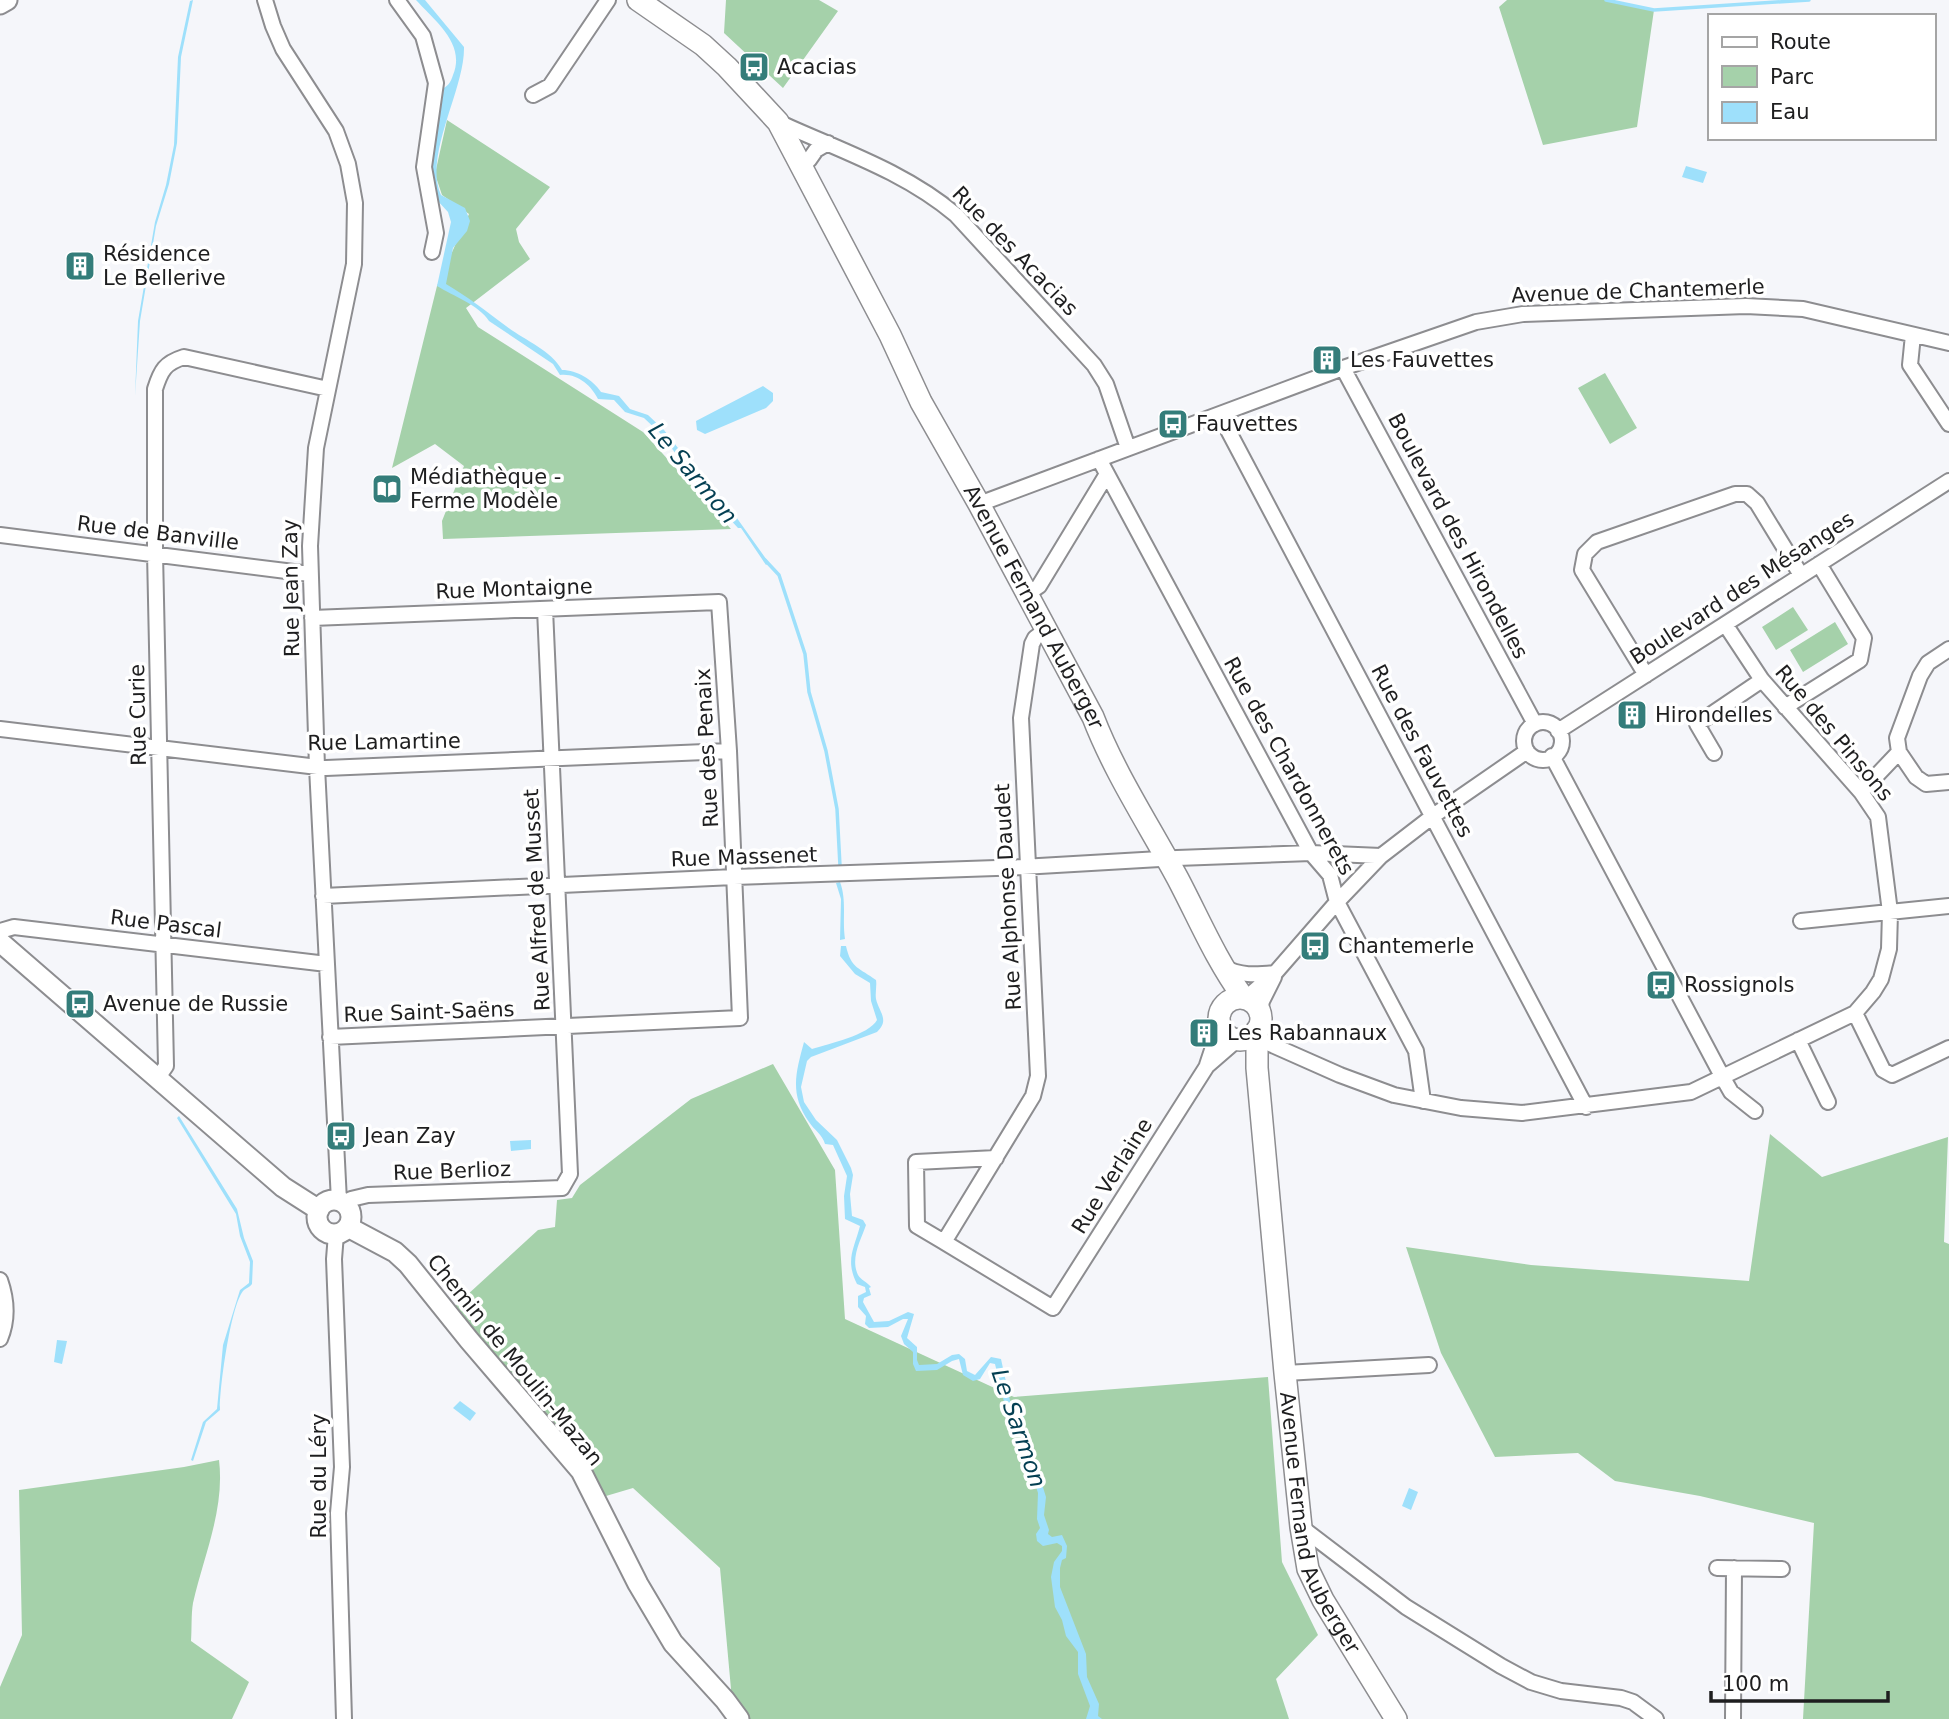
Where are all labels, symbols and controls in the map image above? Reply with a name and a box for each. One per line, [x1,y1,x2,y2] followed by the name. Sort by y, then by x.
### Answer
[1708,14,1935,140] legend
[1770,30,1831,54] text: Route
[737,50,771,84] bus stop icon: Acacias
[777,55,857,79] place label: Acacias
[1770,65,1814,89] text: Parc
[1770,100,1809,124] text: Eau
[947,182,1083,320] street label: Rue des Acacias
[103,242,226,290] place label: Résidence Le Bellerive
[63,249,97,283] building icon: Résidence Le Bellerive
[1511,275,1765,307] street label: Avenue de Chantemerle
[1310,343,1344,377] building icon: Les Fauvettes
[1350,348,1494,372] place label: Les Fauvettes
[1156,407,1190,441] bus stop icon: Fauvettes
[1383,409,1533,663] street label: Boulevard des Hirondelles
[1196,412,1298,436] place label: Fauvettes
[643,417,743,529] water label: Le Sarmon
[410,465,561,513] place label: Médiathèque - Ferme Modèle
[370,472,404,506] library icon: Médiathèque - Ferme Modèle
[959,481,1109,733] street label: Avenue Fernand Auberger
[1626,507,1858,669] street label: Boulevard des Mésanges
[76,511,240,555] street label: Rue de Banville
[278,519,304,657] street label: Rue Jean Zay
[435,574,593,604] street label: Rue Montaigne
[1219,653,1359,879] street label: Rue des Chardonnerets
[1366,660,1478,842] street label: Rue des Fauvettes
[1770,660,1898,806] street label: Rue des Pinsons
[125,664,151,766] street label: Rue Curie
[691,668,723,828] street label: Rue des Penaix
[1615,698,1649,732] building icon: Hirondelles
[1655,703,1773,727] place label: Hirondelles
[307,729,461,755] street label: Rue Lamartine
[990,783,1026,1011] street label: Rue Alphonse Daudet
[519,788,555,1012] street label: Rue Alfred de Musset
[670,842,818,872] street label: Rue Massenet
[109,905,223,943] street label: Rue Pascal
[1298,929,1332,963] bus stop icon: Chantemerle
[1338,934,1474,958] place label: Chantemerle
[1644,968,1678,1002] bus stop icon: Rossignols
[1684,973,1794,997] place label: Rossignols
[63,987,97,1021] bus stop icon: Avenue de Russie
[103,992,288,1016] place label: Avenue de Russie
[343,997,515,1027] street label: Rue Saint-Saëns
[1187,1016,1221,1050] building icon: Les Rabannaux
[1227,1021,1387,1045] place label: Les Rabannaux
[1067,1114,1157,1238] street label: Rue Verlaine
[324,1119,358,1153] bus stop icon: Jean Zay
[362,1124,456,1148] place label: Jean Zay
[393,1157,511,1185] street label: Rue Berlioz
[422,1249,608,1471] street label: Chemin de Moulin-Mazan
[987,1365,1051,1491] water label: Le Sarmon
[1275,1391,1365,1658] street label: Avenue Fernand Auberger
[307,1413,331,1539] street label: Rue du Léry
[1711,1660,1888,1704] scale bar
[1722,1672,1789,1696] text: 100 m

